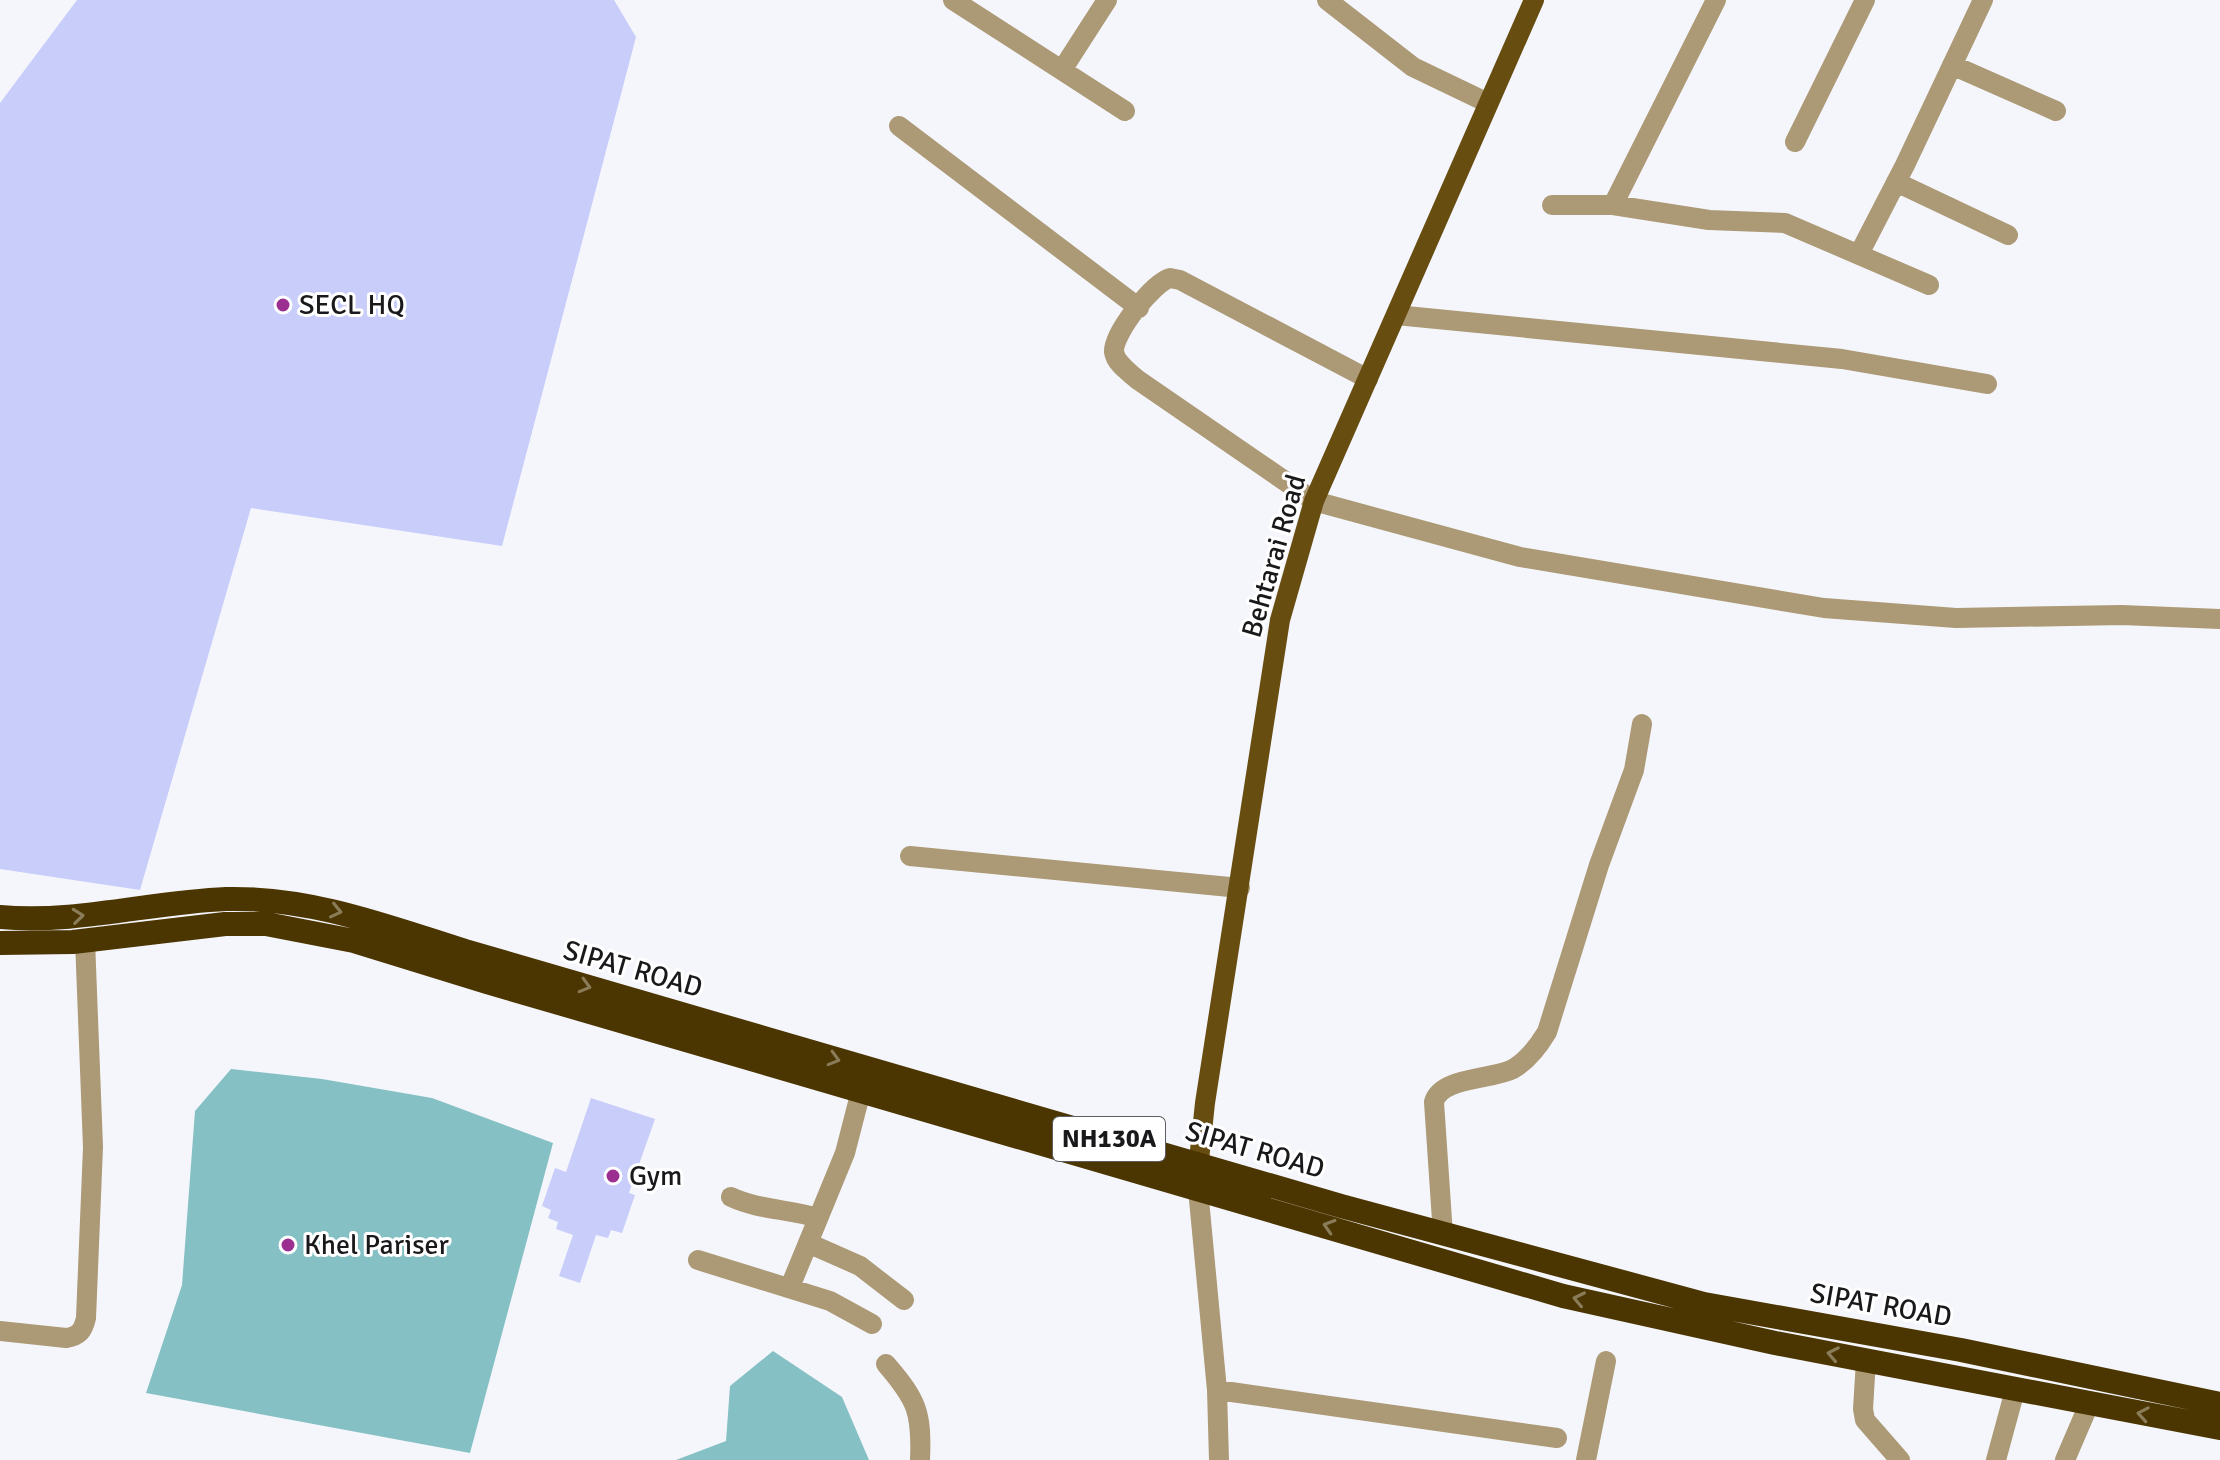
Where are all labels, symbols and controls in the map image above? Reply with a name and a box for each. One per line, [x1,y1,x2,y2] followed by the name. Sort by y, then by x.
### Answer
[299,288,405,322] place label: SECL HQ
[274,296,292,314] marker: SECL HQ
[1234,470,1314,642] street label: Behtarai Road
[329,902,342,919] one-way arrow
[72,907,85,924] one-way arrow
[560,933,706,1005] street label: SIPAT ROAD
[577,977,591,993] one-way arrow
[827,1050,841,1066] one-way arrow
[1182,1114,1328,1186] street label: SIPAT ROAD
[1053,1117,1165,1161] road number: NH130A
[629,1159,682,1193] place label: Gym
[604,1167,622,1185] marker: Gym
[1323,1219,1337,1235] one-way arrow
[304,1228,449,1262] place label: Khel Pariser
[279,1236,297,1254] marker: Khel Pariser
[1808,1276,1954,1334] street label: SIPAT ROAD
[1572,1291,1586,1308] one-way arrow
[1827,1346,1840,1363] one-way arrow
[2136,1406,2150,1423] one-way arrow

